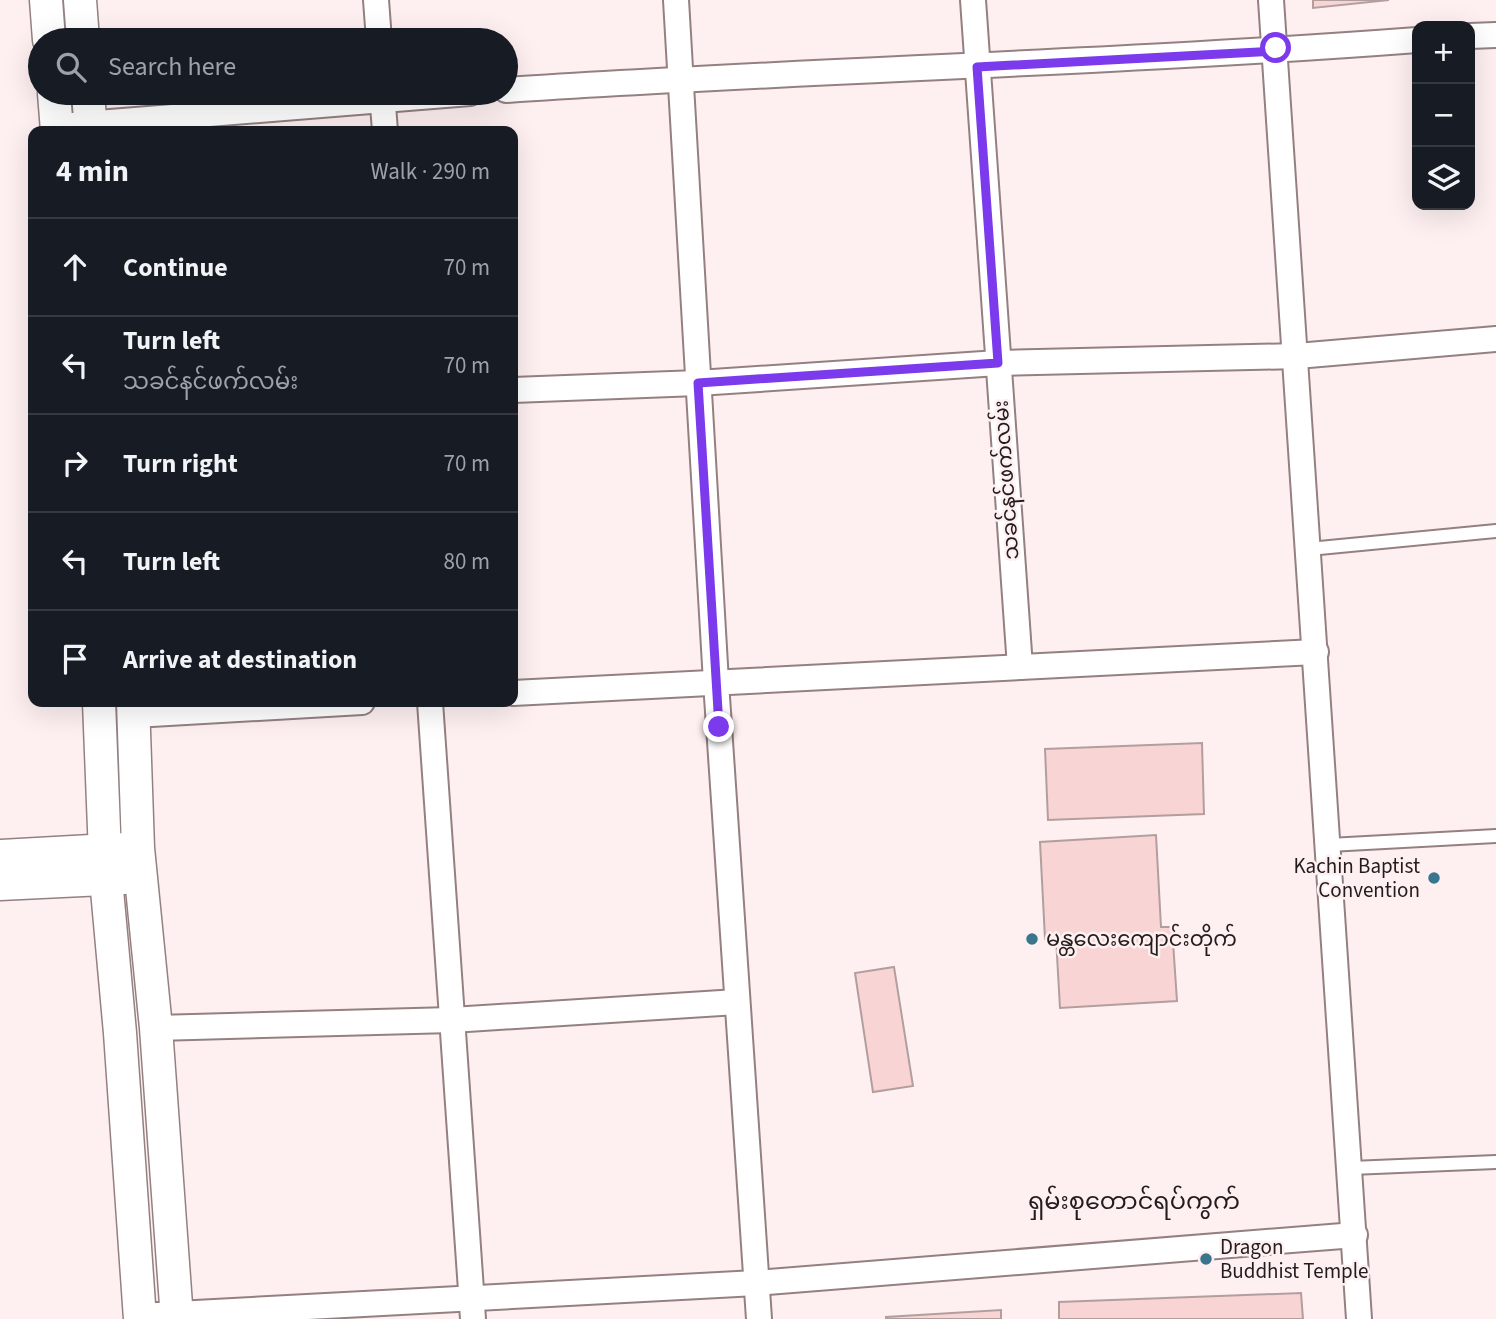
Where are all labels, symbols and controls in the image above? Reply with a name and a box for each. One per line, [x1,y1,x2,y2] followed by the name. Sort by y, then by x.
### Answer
[1412,21,1475,210] map controls
[1412,21,1475,84] button: +
[28,28,518,105] search box
[1260,32,1291,63] route start
[52,48,90,86] icon: search
[108,48,236,85] text: Search here
[1412,84,1475,147] button: −
[1412,147,1475,210] button: layers
[56,150,129,193] text: 4 min
[371,155,490,188] text: Walk · 290 m
[56,248,94,286] icon: ahead
[123,249,228,286] text: Continue
[443,251,490,284] text: 70 m
[123,322,220,359] text: Turn left
[56,346,94,384] icon: left
[443,349,490,382] text: 70 m
[123,365,298,398] text: သခင်နင်ဖက်လမ်း
[984,399,1029,561] street label: သခင်နင်ဖက်လမ်း
[56,444,94,482] icon: right
[123,445,238,482] text: Turn right
[443,447,490,480] text: 70 m
[56,542,94,580] icon: left
[123,543,220,580] text: Turn left
[443,545,490,578] text: 80 m
[56,640,94,678] icon: arrive
[123,641,357,678] text: Arrive at destination
[703,711,734,742] route end
[1293,851,1420,905] place label: Kachin Baptist Convention
[1426,870,1442,886] marker: Kachin Baptist Convention
[1046,923,1237,957] place label: မန္တလေးကျောင်းတိုက်
[1024,931,1040,947] marker: မန္တလေးကျောင်းတိုက်
[1028,1184,1240,1220] district label: ရှမ်းစုတောင်ရပ်ကွက်
[1220,1232,1368,1286] place label: Dragon Buddhist Temple
[1198,1251,1214,1267] marker: Dragon Buddhist Temple

